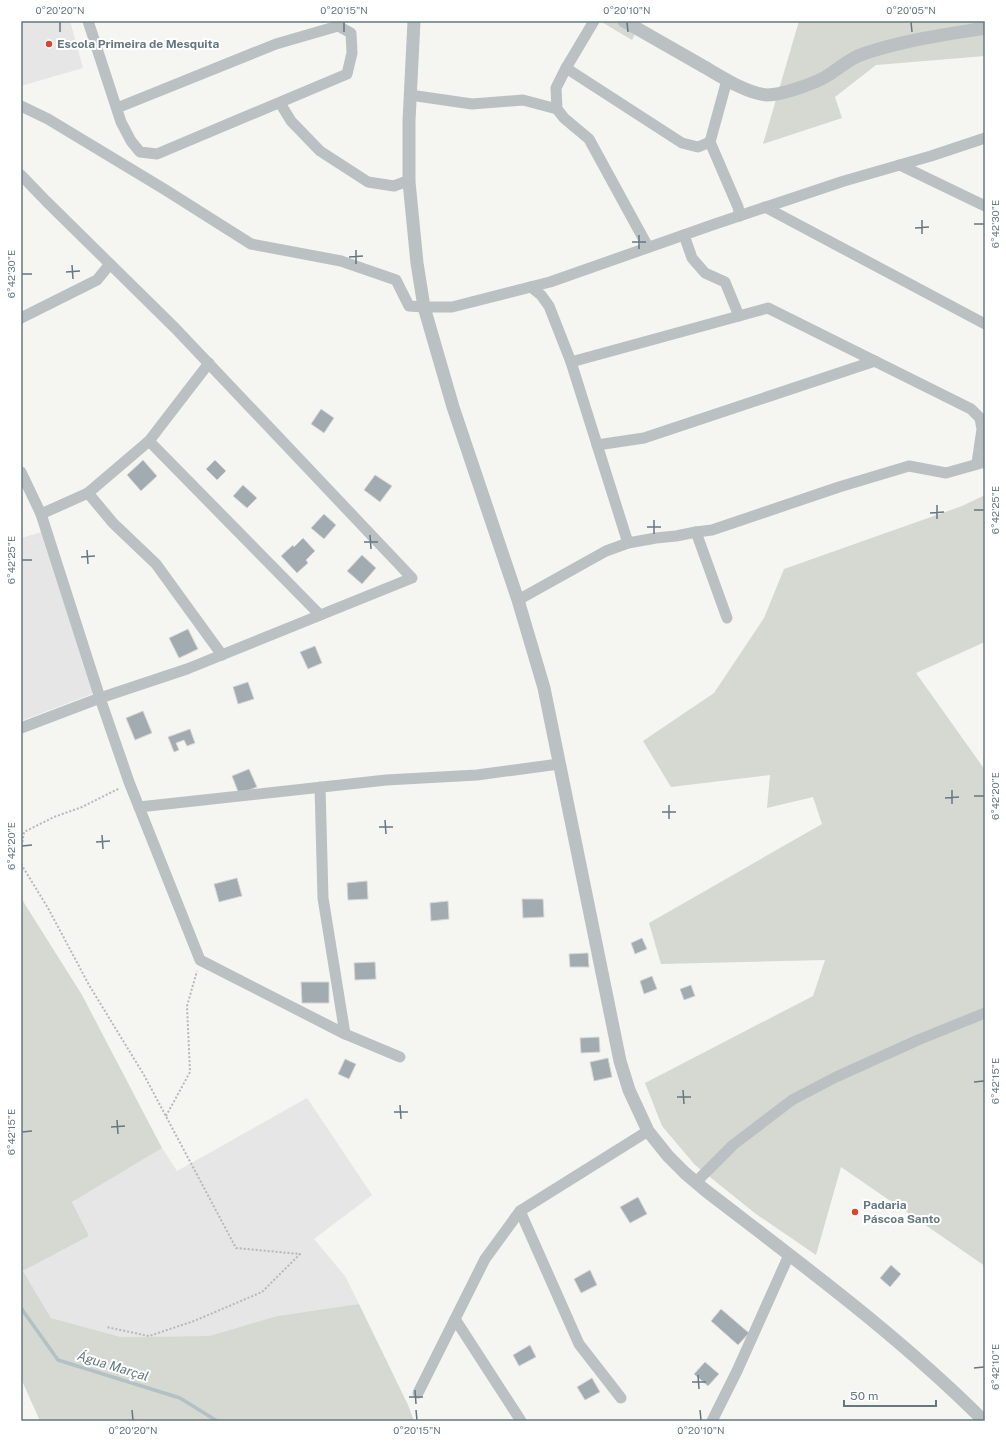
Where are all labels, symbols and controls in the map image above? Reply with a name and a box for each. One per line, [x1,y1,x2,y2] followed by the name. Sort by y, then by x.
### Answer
[35,4,85,16] text: 0°20'20"N
[320,4,368,16] text: 0°20'15"N
[603,4,651,16] text: 0°20'10"N
[886,4,936,16] text: 0°20'05"N
[57,37,219,51] place label: Escola Primeira de Mesquita
[44,39,54,49] marker: Escola Primeira de Mesquita
[989,200,1001,248] text: 6°42'30"E
[5,250,17,298] text: 6°42'30"E
[989,486,1001,534] text: 6°42'25"E
[5,536,17,584] text: 6°42'25"E
[989,772,1001,820] text: 6°42'20"E
[5,822,17,870] text: 6°42'20"E
[989,1058,1001,1104] text: 6°42'15"E
[5,1109,17,1155] text: 6°42'15"E
[863,1198,940,1226] place label: Padaria Páscoa Santo
[850,1207,860,1217] marker: Padaria Páscoa Santo
[989,1344,1001,1390] text: 6°42'10"E
[76,1347,151,1384] water label: Água Marçal
[844,1382,936,1408] scale bar
[850,1389,878,1403] text: 50 m
[108,1424,158,1436] text: 0°20'20"N
[393,1424,441,1436] text: 0°20'15"N
[677,1424,725,1436] text: 0°20'10"N

